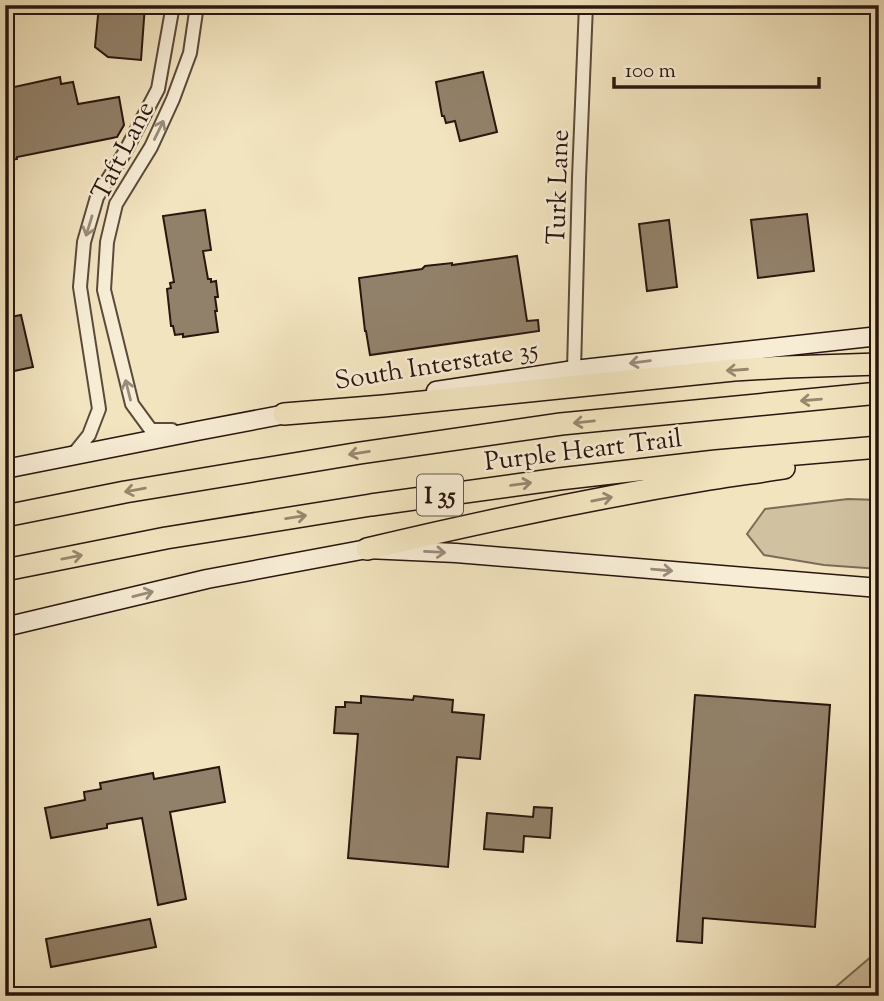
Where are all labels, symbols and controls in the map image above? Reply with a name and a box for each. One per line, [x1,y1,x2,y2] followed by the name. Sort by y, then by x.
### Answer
[614,46,819,90] scale bar
[625,57,676,87] text: 100 m
[84,95,165,207] street label: Taft Lane
[153,120,166,141] one-way arrow
[539,129,580,245] street label: Turk Lane
[81,215,94,237] one-way arrow
[332,332,541,401] street label: South Interstate 35
[630,356,652,369] one-way arrow
[726,364,749,377] one-way arrow
[121,379,135,402] one-way arrow
[800,394,823,407] one-way arrow
[574,415,596,428] one-way arrow
[482,421,684,482] street label: Purple Heart Trail
[348,447,371,460] one-way arrow
[417,474,463,516] road number: I 35
[509,477,532,490] one-way arrow
[124,484,147,497] one-way arrow
[590,492,613,505] one-way arrow
[284,510,307,523] one-way arrow
[424,546,447,559] one-way arrow
[60,549,83,563] one-way arrow
[650,564,673,577] one-way arrow
[131,587,154,600] one-way arrow

